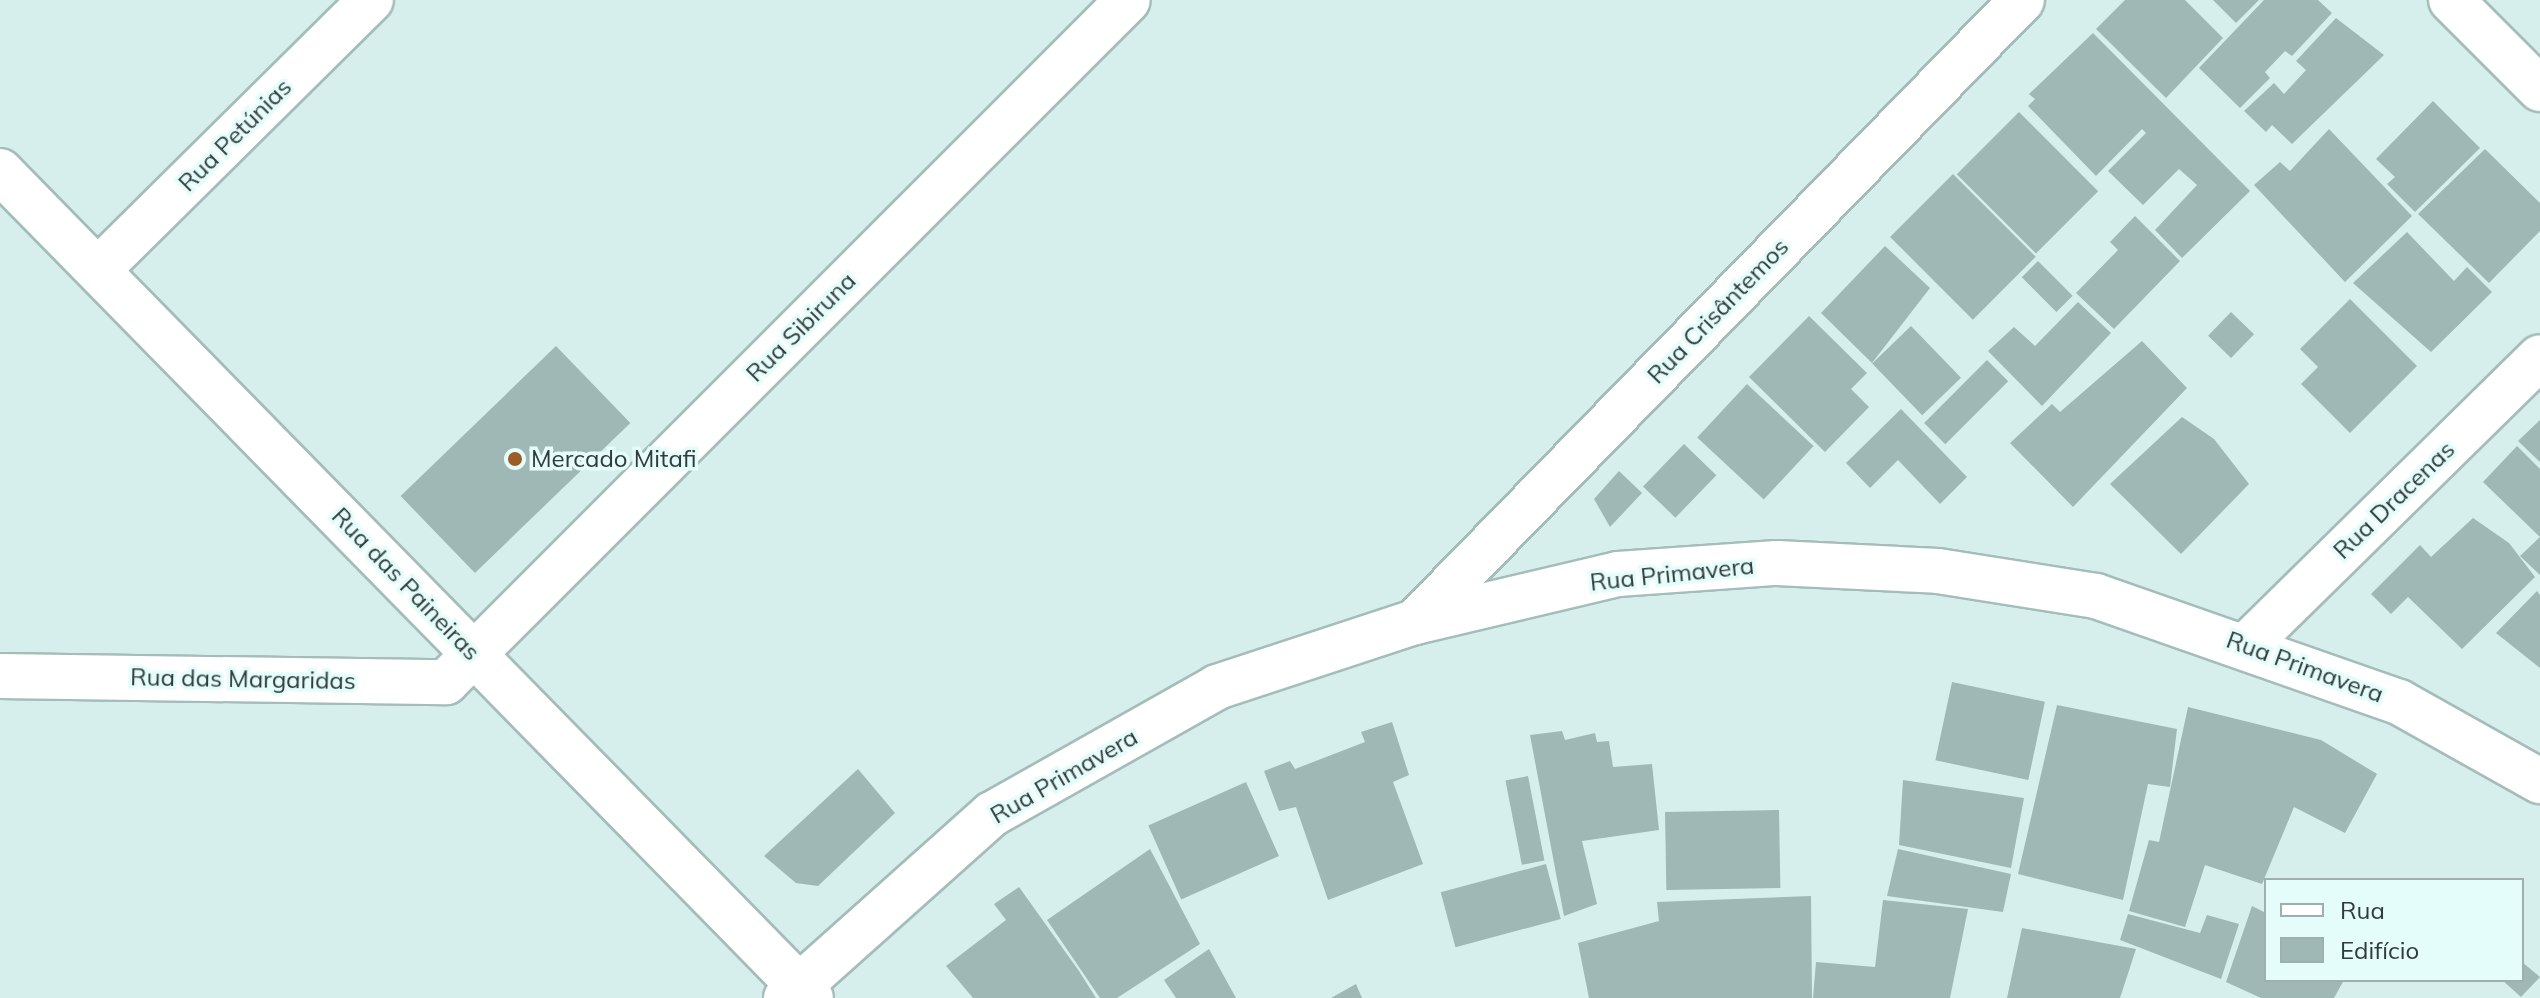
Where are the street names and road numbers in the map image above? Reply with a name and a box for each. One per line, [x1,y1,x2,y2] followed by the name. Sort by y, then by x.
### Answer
[173,73,297,197] street label: Rua Petúnias
[1642,233,1794,389] street label: Rua Crisântemos
[740,266,862,388] street label: Rua Sibiruna
[2327,435,2461,565] street label: Rua Dracenas
[326,502,486,666] street label: Rua das Paineiras
[1588,551,1756,597] street label: Rua Primavera
[2223,625,2387,709] street label: Rua Primavera
[130,663,356,695] street label: Rua das Margaridas
[985,722,1143,830] street label: Rua Primavera

